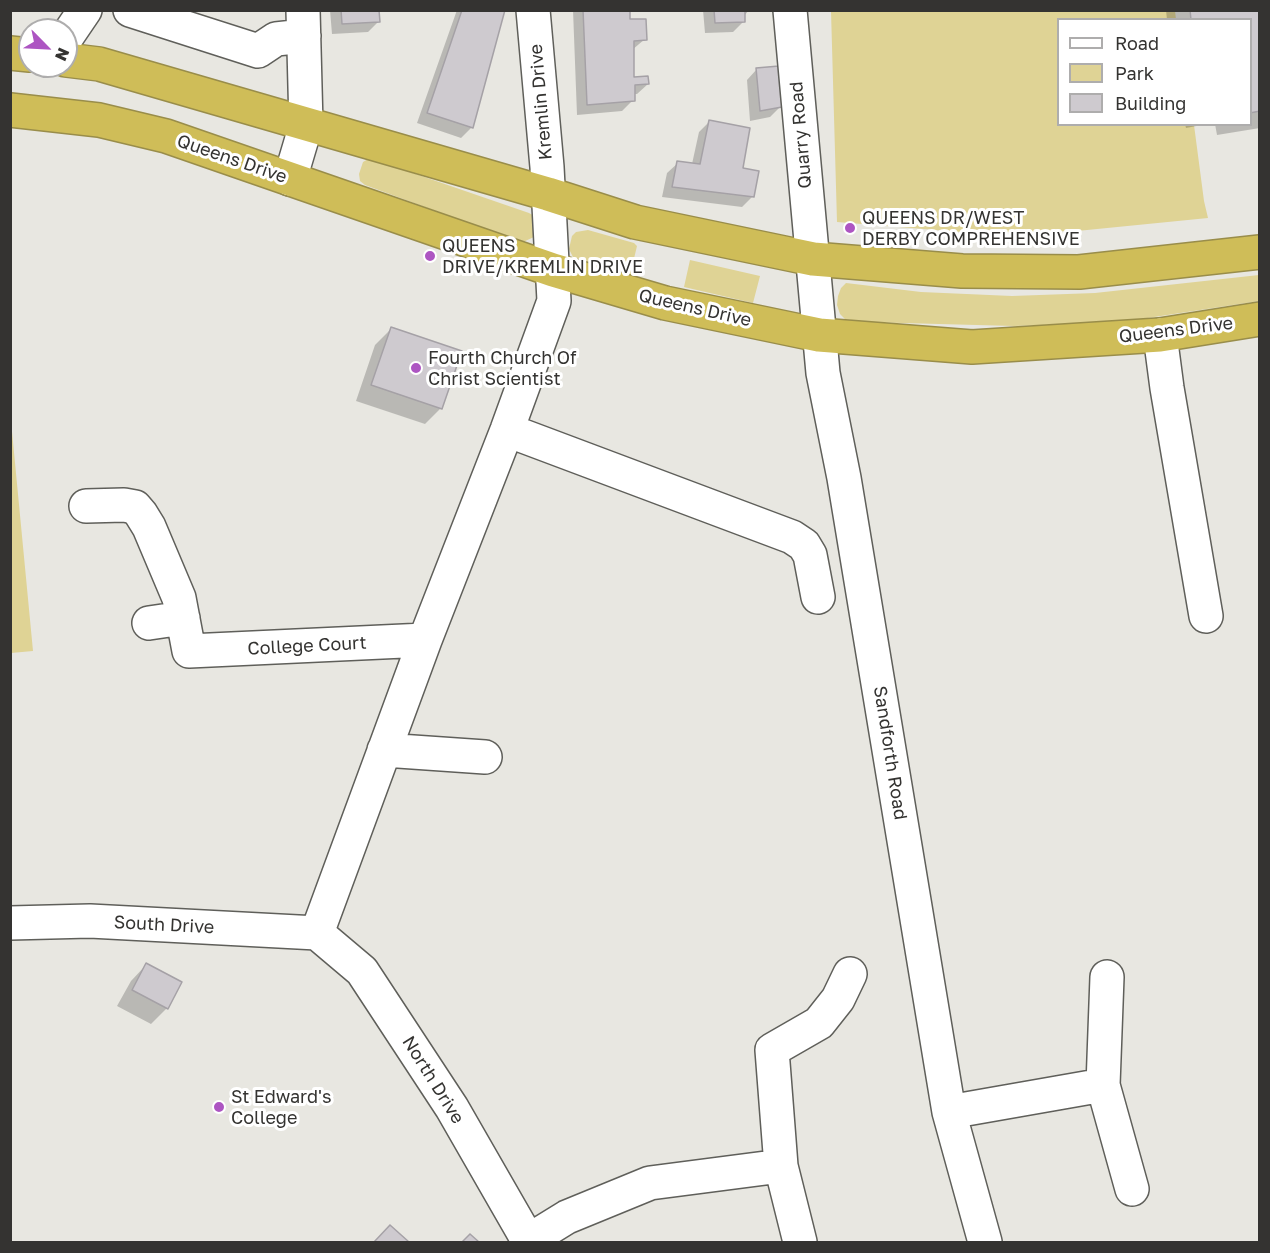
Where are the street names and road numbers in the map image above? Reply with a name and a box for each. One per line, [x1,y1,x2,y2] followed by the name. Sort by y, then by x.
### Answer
[525,43,557,161] street label: Kremlin Drive
[786,80,816,190] street label: Quarry Road
[174,130,290,188] street label: Queens Drive
[637,285,753,331] street label: Queens Drive
[1118,312,1234,348] street label: Queens Drive
[247,632,367,660] street label: College Court
[869,685,911,821] street label: Sandforth Road
[113,912,215,938] street label: South Drive
[398,1032,468,1128] street label: North Drive

